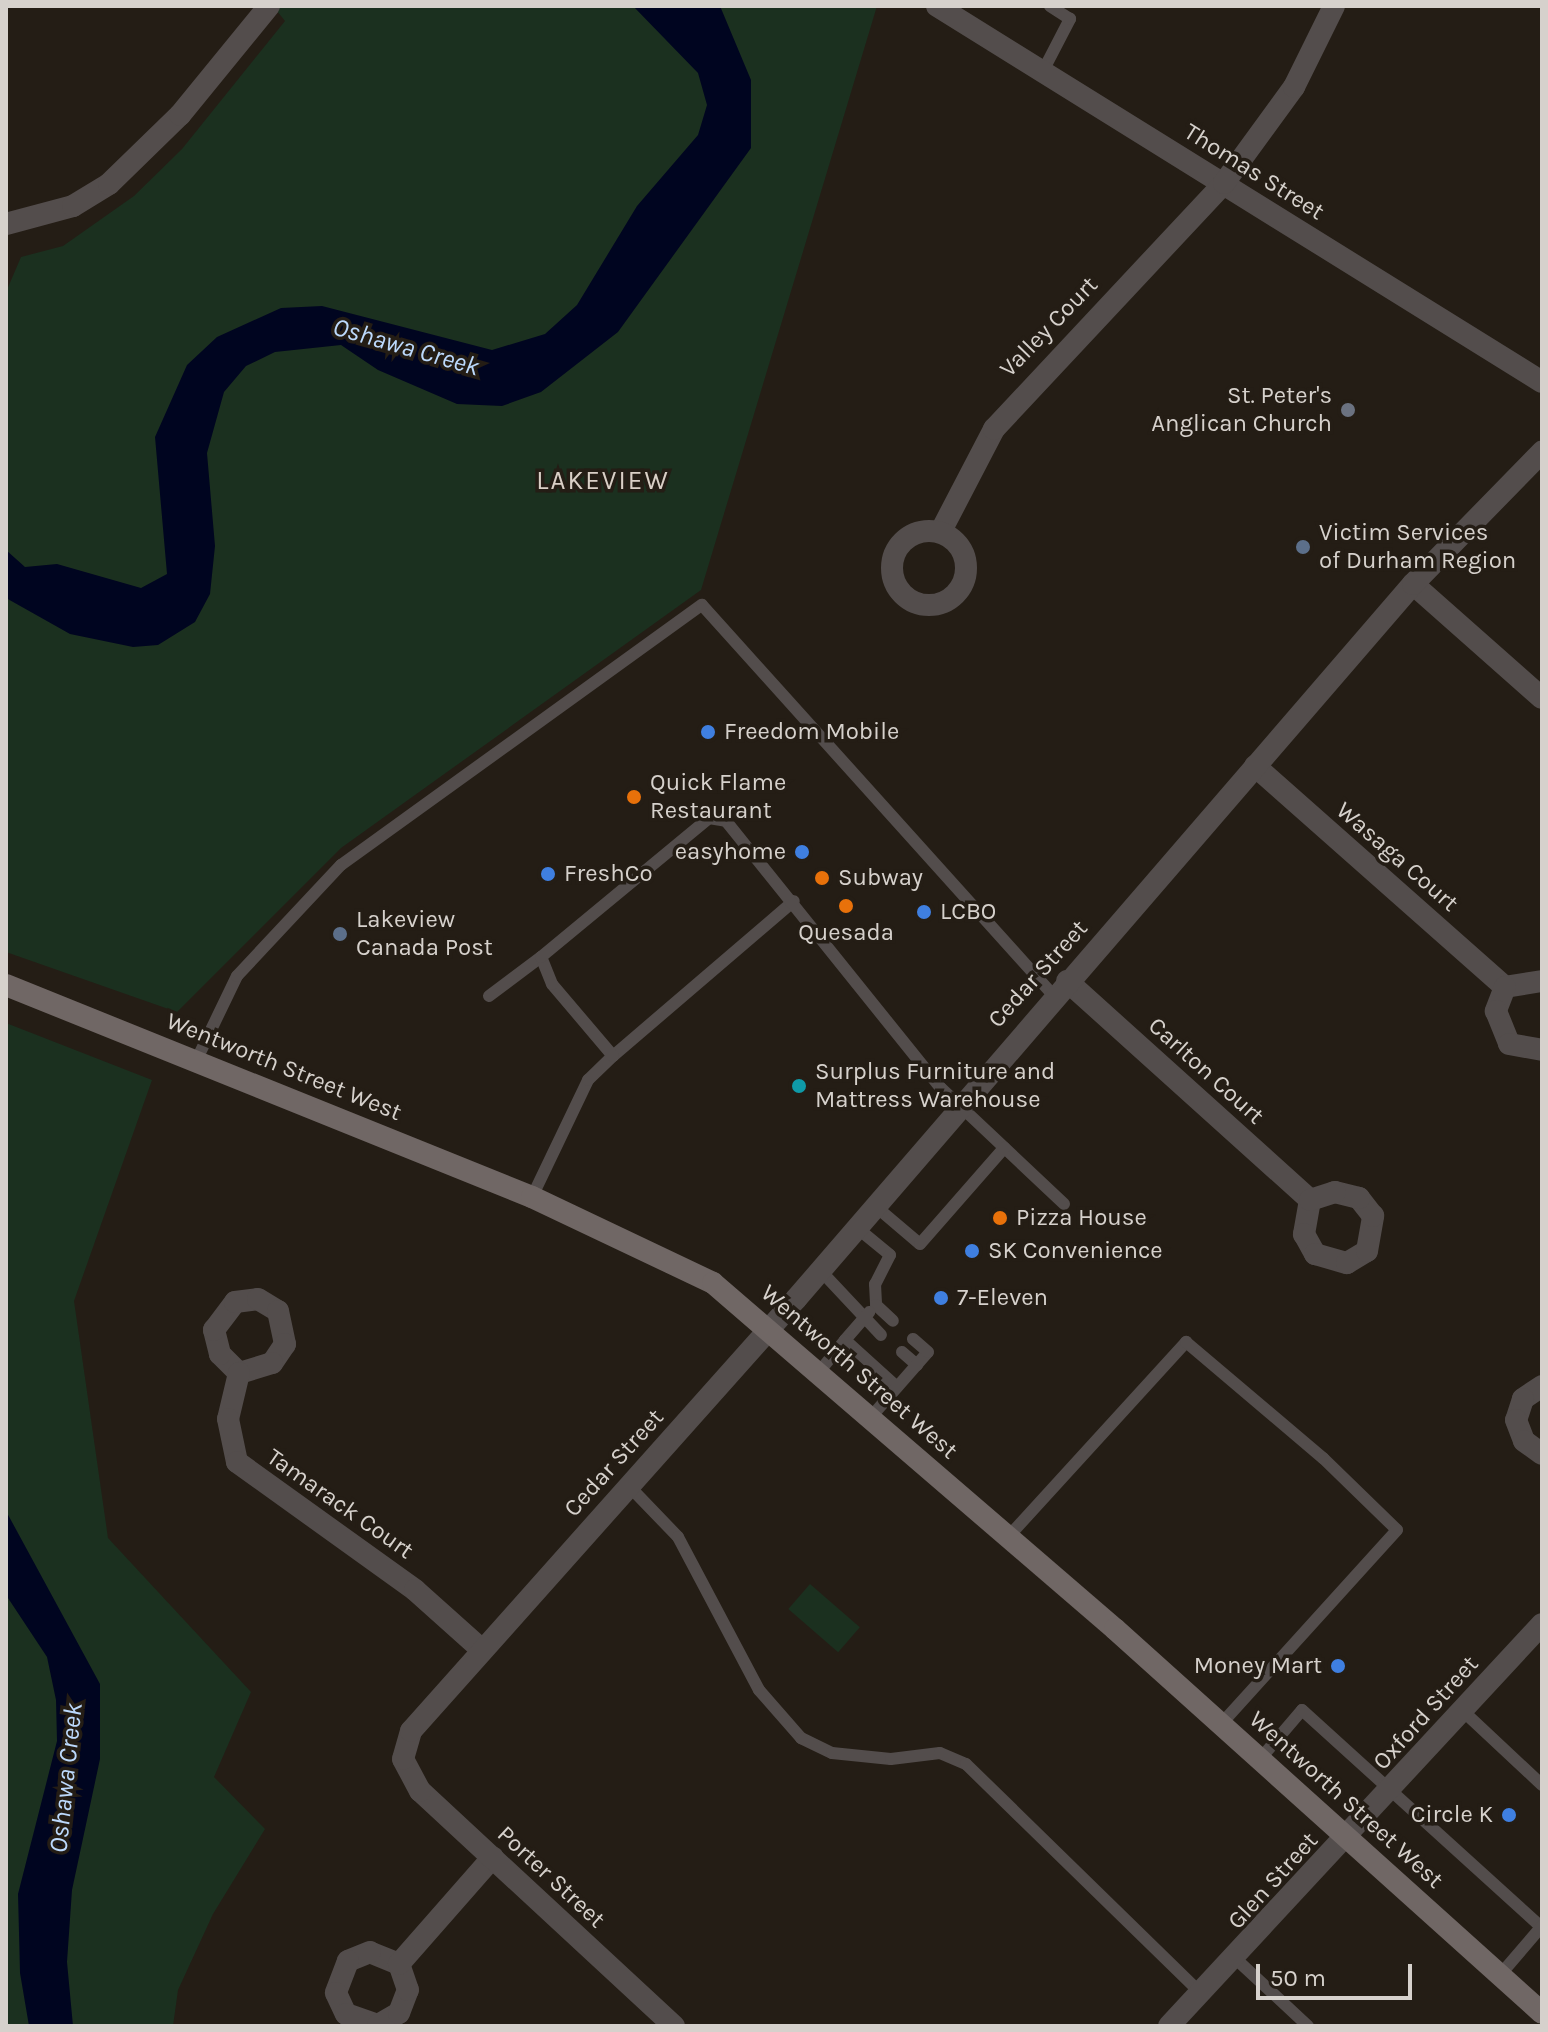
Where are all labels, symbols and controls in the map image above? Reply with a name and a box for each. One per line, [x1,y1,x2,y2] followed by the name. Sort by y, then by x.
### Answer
[1179,118,1329,226] street label: Thomas Street
[994,271,1104,383] street label: Valley Court
[329,311,483,383] water label: Oshawa Creek
[1151,382,1332,438] place label: St. Peter's Anglican Church
[1339,401,1357,419] marker: St. Peter's Anglican Church
[536,465,670,497] district label: LAKEVIEW
[1319,519,1516,575] place label: Victim Services of Durham Region
[1294,538,1312,556] marker: Victim Services of Durham Region
[724,718,899,746] place label: Freedom Mobile
[699,723,717,741] marker: Freedom Mobile
[650,769,786,825] place label: Quick Flame Restaurant
[625,788,643,806] marker: Quick Flame Restaurant
[1330,796,1464,918] street label: Wasaga Court
[675,838,786,866] place label: easyhome
[793,843,811,861] marker: easyhome
[564,860,652,888] place label: FreshCo
[838,864,923,892] place label: Subway
[539,865,557,883] marker: FreshCo
[813,869,831,887] marker: Subway
[837,897,855,915] marker: Quesada
[940,898,996,926] place label: LCBO
[915,903,933,921] marker: LCBO
[356,906,493,962] place label: Lakeview Canada Post
[982,914,1094,1034] street label: Cedar Street
[798,919,894,947] place label: Quesada
[331,925,349,943] marker: Lakeview Canada Post
[162,1007,406,1127] street label: Wentworth Street West
[1142,1012,1270,1130] street label: Carlton Court
[815,1058,1055,1114] place label: Surplus Furniture and Mattress Warehouse
[790,1077,808,1095] marker: Surplus Furniture and Mattress Warehouse
[1016,1204,1147,1232] place label: Pizza House
[991,1209,1009,1227] marker: Pizza House
[988,1237,1163,1265] place label: SK Convenience
[963,1242,981,1260] marker: SK Convenience
[755,1279,963,1465] street label: Wentworth Street West
[957,1284,1048,1312] place label: 7-Eleven
[932,1289,950,1307] marker: 7-Eleven
[558,1403,670,1523] street label: Cedar Street
[261,1443,419,1565] street label: Tamarack Court
[1367,1650,1485,1776] street label: Oxford Street
[1194,1652,1322,1680] place label: Money Mart
[1329,1657,1347,1675] marker: Money Mart
[43,1701,89,1855] water label: Oshawa Creek
[1243,1705,1449,1895] street label: Wentworth Street West
[1411,1801,1493,1829] place label: Circle K
[1500,1806,1518,1824] marker: Circle K
[491,1820,611,1934] street label: Porter Street
[1222,1827,1324,1935] street label: Glen Street
[1260,1948,1416,1998] scale bar
[1270,1964,1326,1992] text: 50 m

